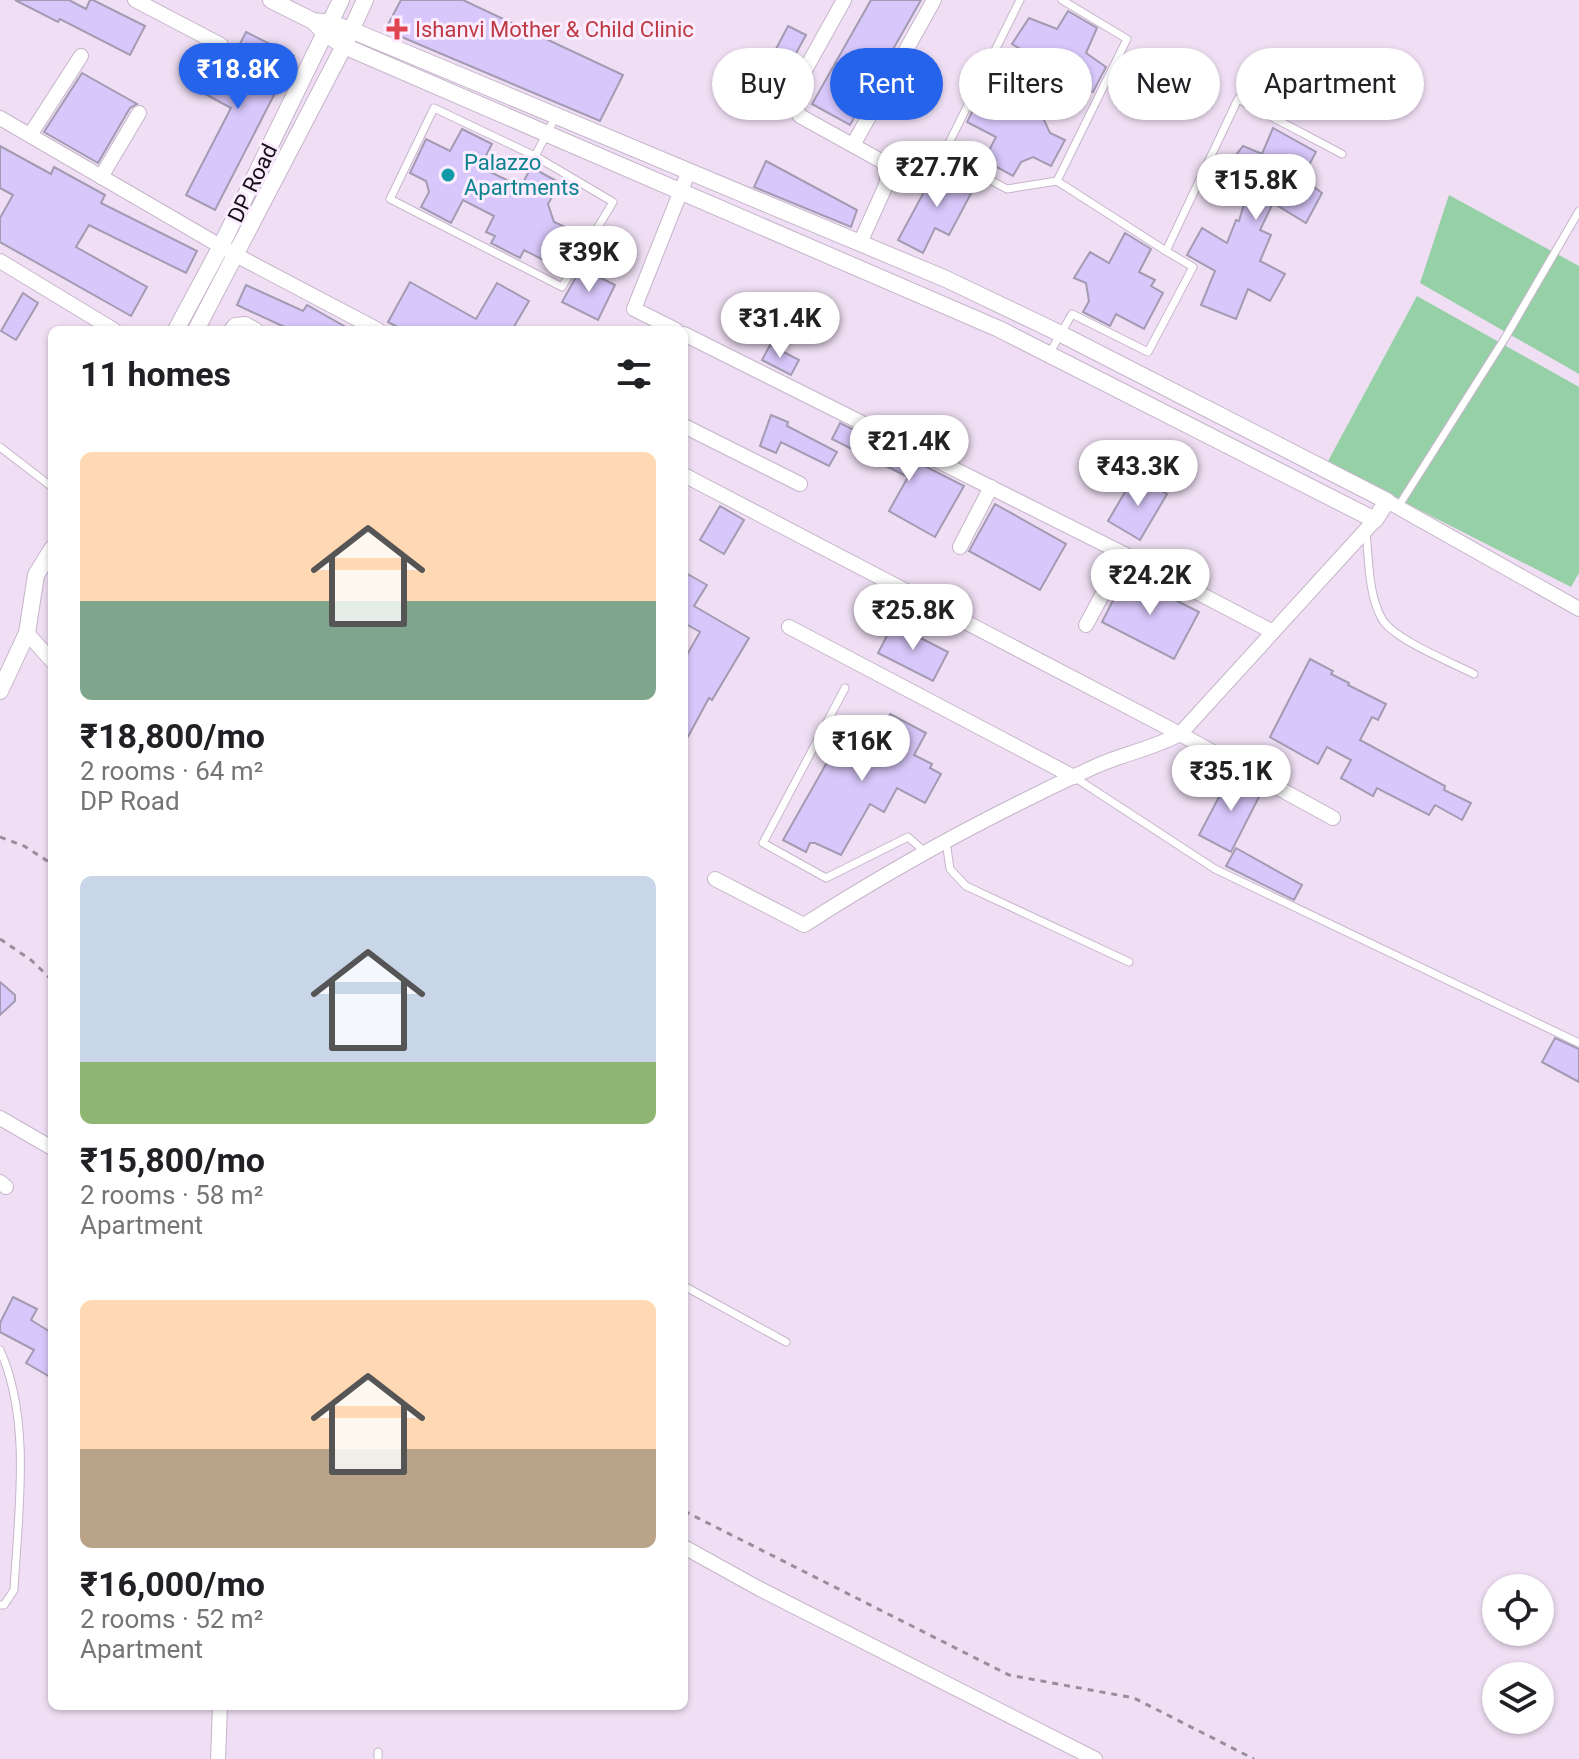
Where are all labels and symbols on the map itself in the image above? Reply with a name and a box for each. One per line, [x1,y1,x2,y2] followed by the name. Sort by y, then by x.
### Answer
[415,17,694,42] place label: Ishanvi Mother & Child Clinic
[386,18,408,40] marker: Ishanvi Mother & Child Clinic
[173,43,303,111] pin: ₹18.8K
[223,140,282,227] street label: DP Road
[872,141,1002,209] pin: ₹27.7K
[464,150,580,200] place label: Palazzo Apartments
[1191,154,1321,222] pin: ₹15.8K
[439,166,457,184] marker: Palazzo Apartments
[542,226,636,294] pin: ₹39K
[715,292,845,360] pin: ₹31.4K
[844,415,974,483] pin: ₹21.4K
[1073,440,1203,508] pin: ₹43.3K
[1085,549,1215,617] pin: ₹24.2K
[848,584,978,652] pin: ₹25.8K
[815,715,909,783] pin: ₹16K
[1166,745,1296,813] pin: ₹35.1K

